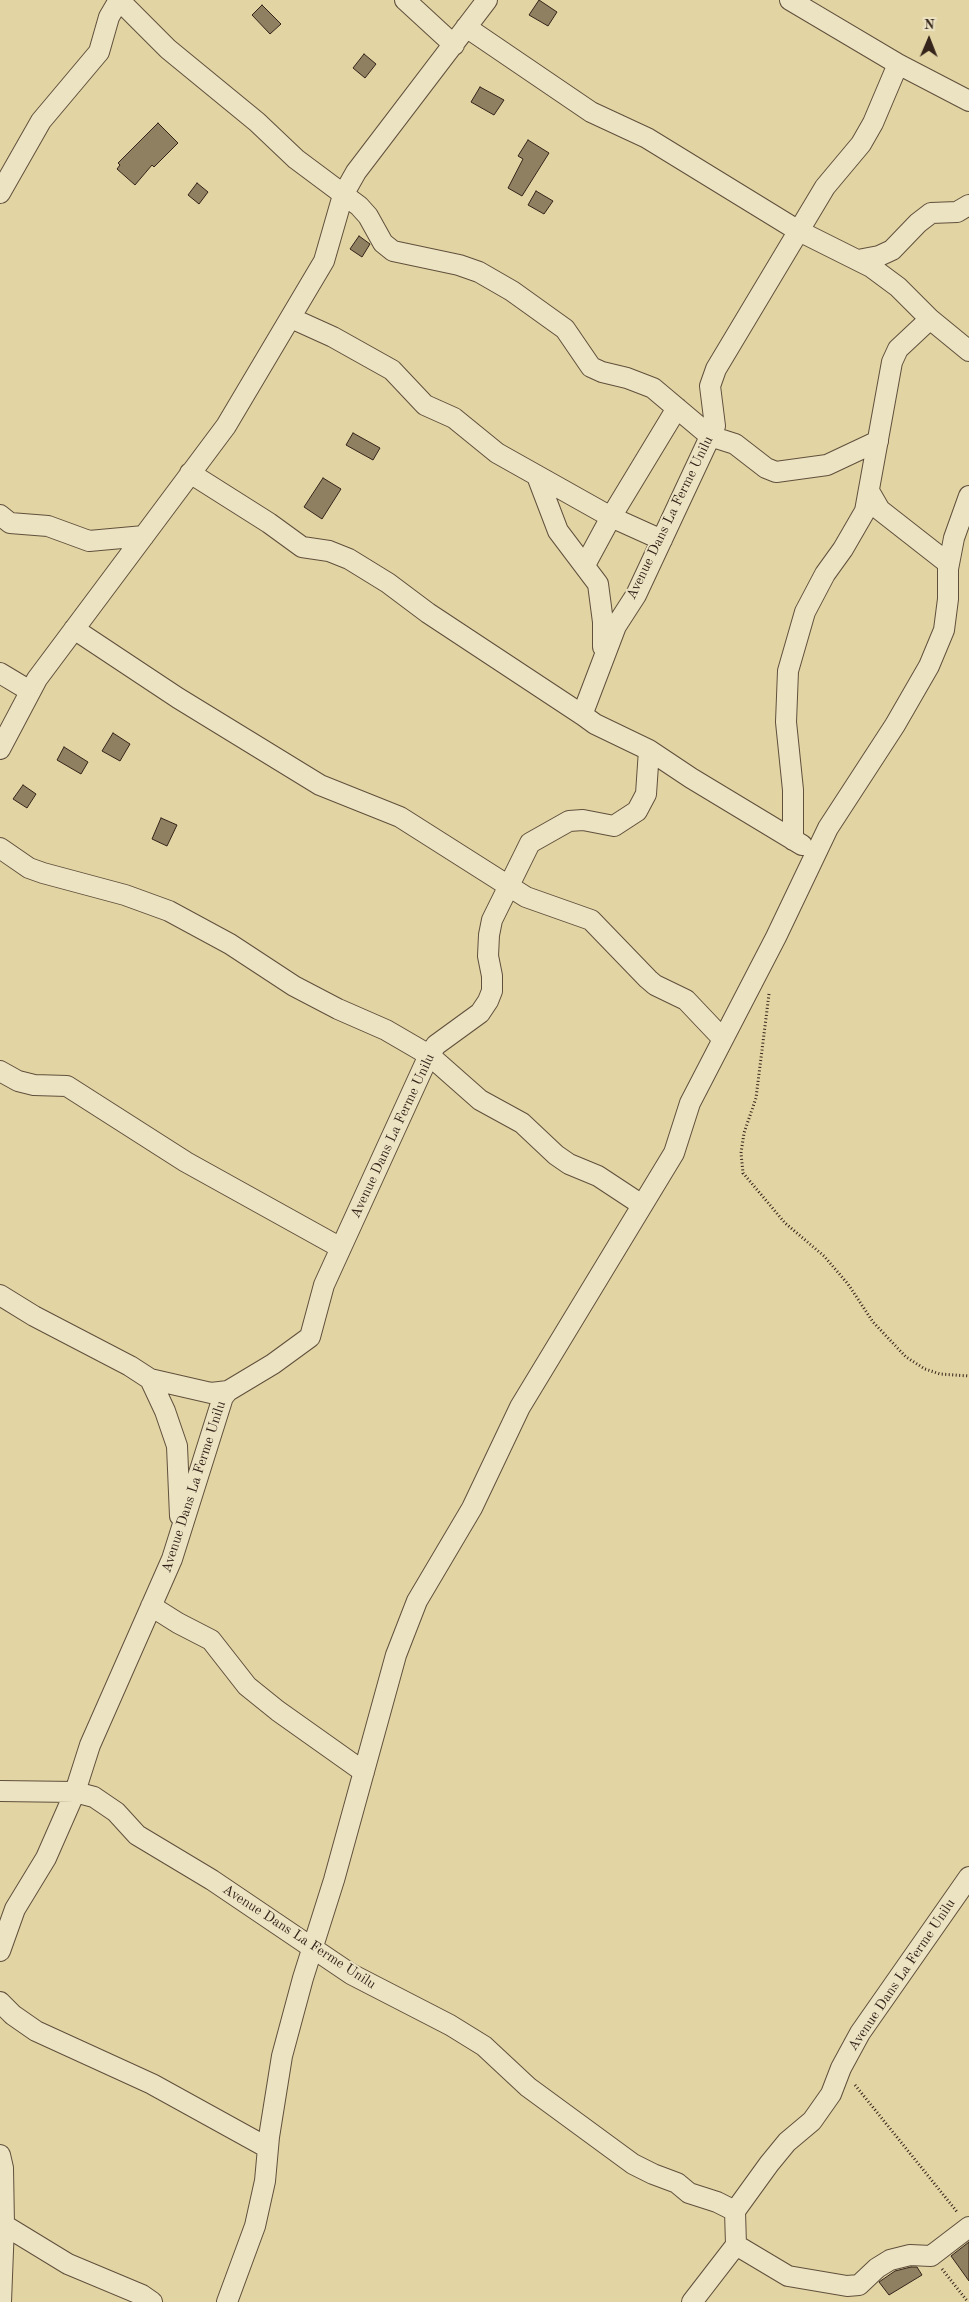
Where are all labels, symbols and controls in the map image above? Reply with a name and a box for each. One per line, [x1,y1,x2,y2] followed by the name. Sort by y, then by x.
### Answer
[904,15,954,65] north arrow
[924,18,935,32] text: N
[623,434,717,602] street label: Avenue Dans La Ferme Unilu
[347,1051,439,1221] street label: Avenue Dans La Ferme Unilu
[158,1399,230,1575] street label: Avenue Dans La Ferme Unilu
[219,1881,379,1993] street label: Avenue Dans La Ferme Unilu
[845,1896,959,2054] street label: Avenue Dans La Ferme Unilu

